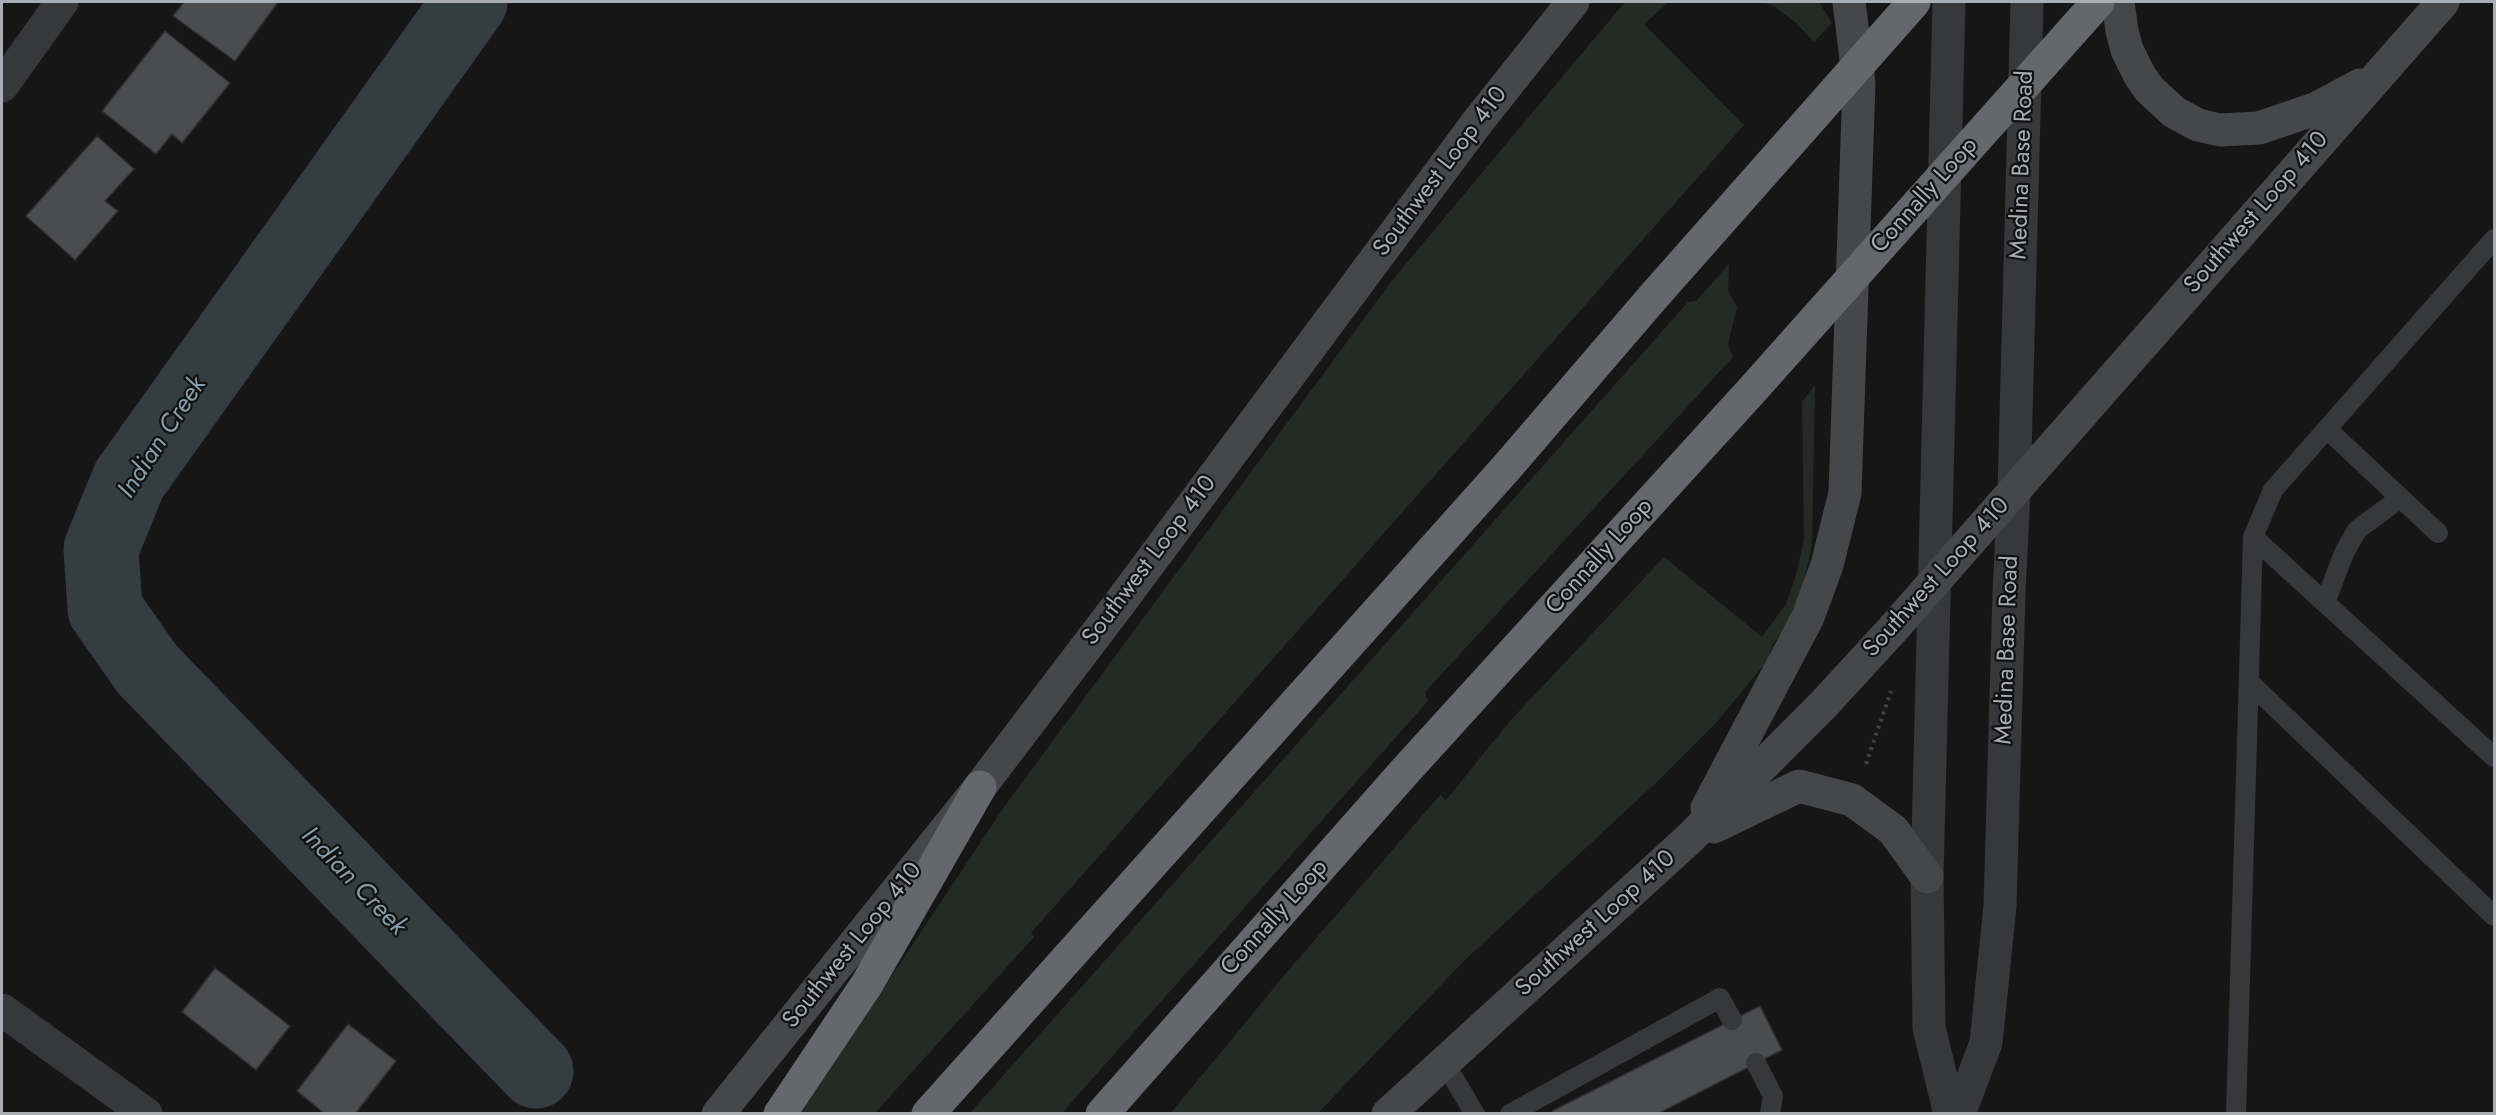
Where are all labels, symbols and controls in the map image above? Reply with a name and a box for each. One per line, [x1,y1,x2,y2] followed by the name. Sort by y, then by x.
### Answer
[2005,70,2041,260] street label: Medina Base Road
[1368,81,1514,263] street label: Southwest Loop 410
[2179,126,2335,300] street label: Southwest Loop 410
[1866,132,1984,260] street label: Connally Loop
[112,371,214,505] water label: Indian Creek
[1077,470,1223,652] street label: Southwest Loop 410
[1858,492,2016,664] street label: Southwest Loop 410
[1541,493,1659,621] street label: Connally Loop
[1990,555,2026,745] street label: Medina Base Road
[294,821,412,943] water label: Indian Creek
[1510,845,1682,1003] street label: Southwest Loop 410
[1216,854,1334,982] street label: Connally Loop
[777,857,929,1035] street label: Southwest Loop 410

